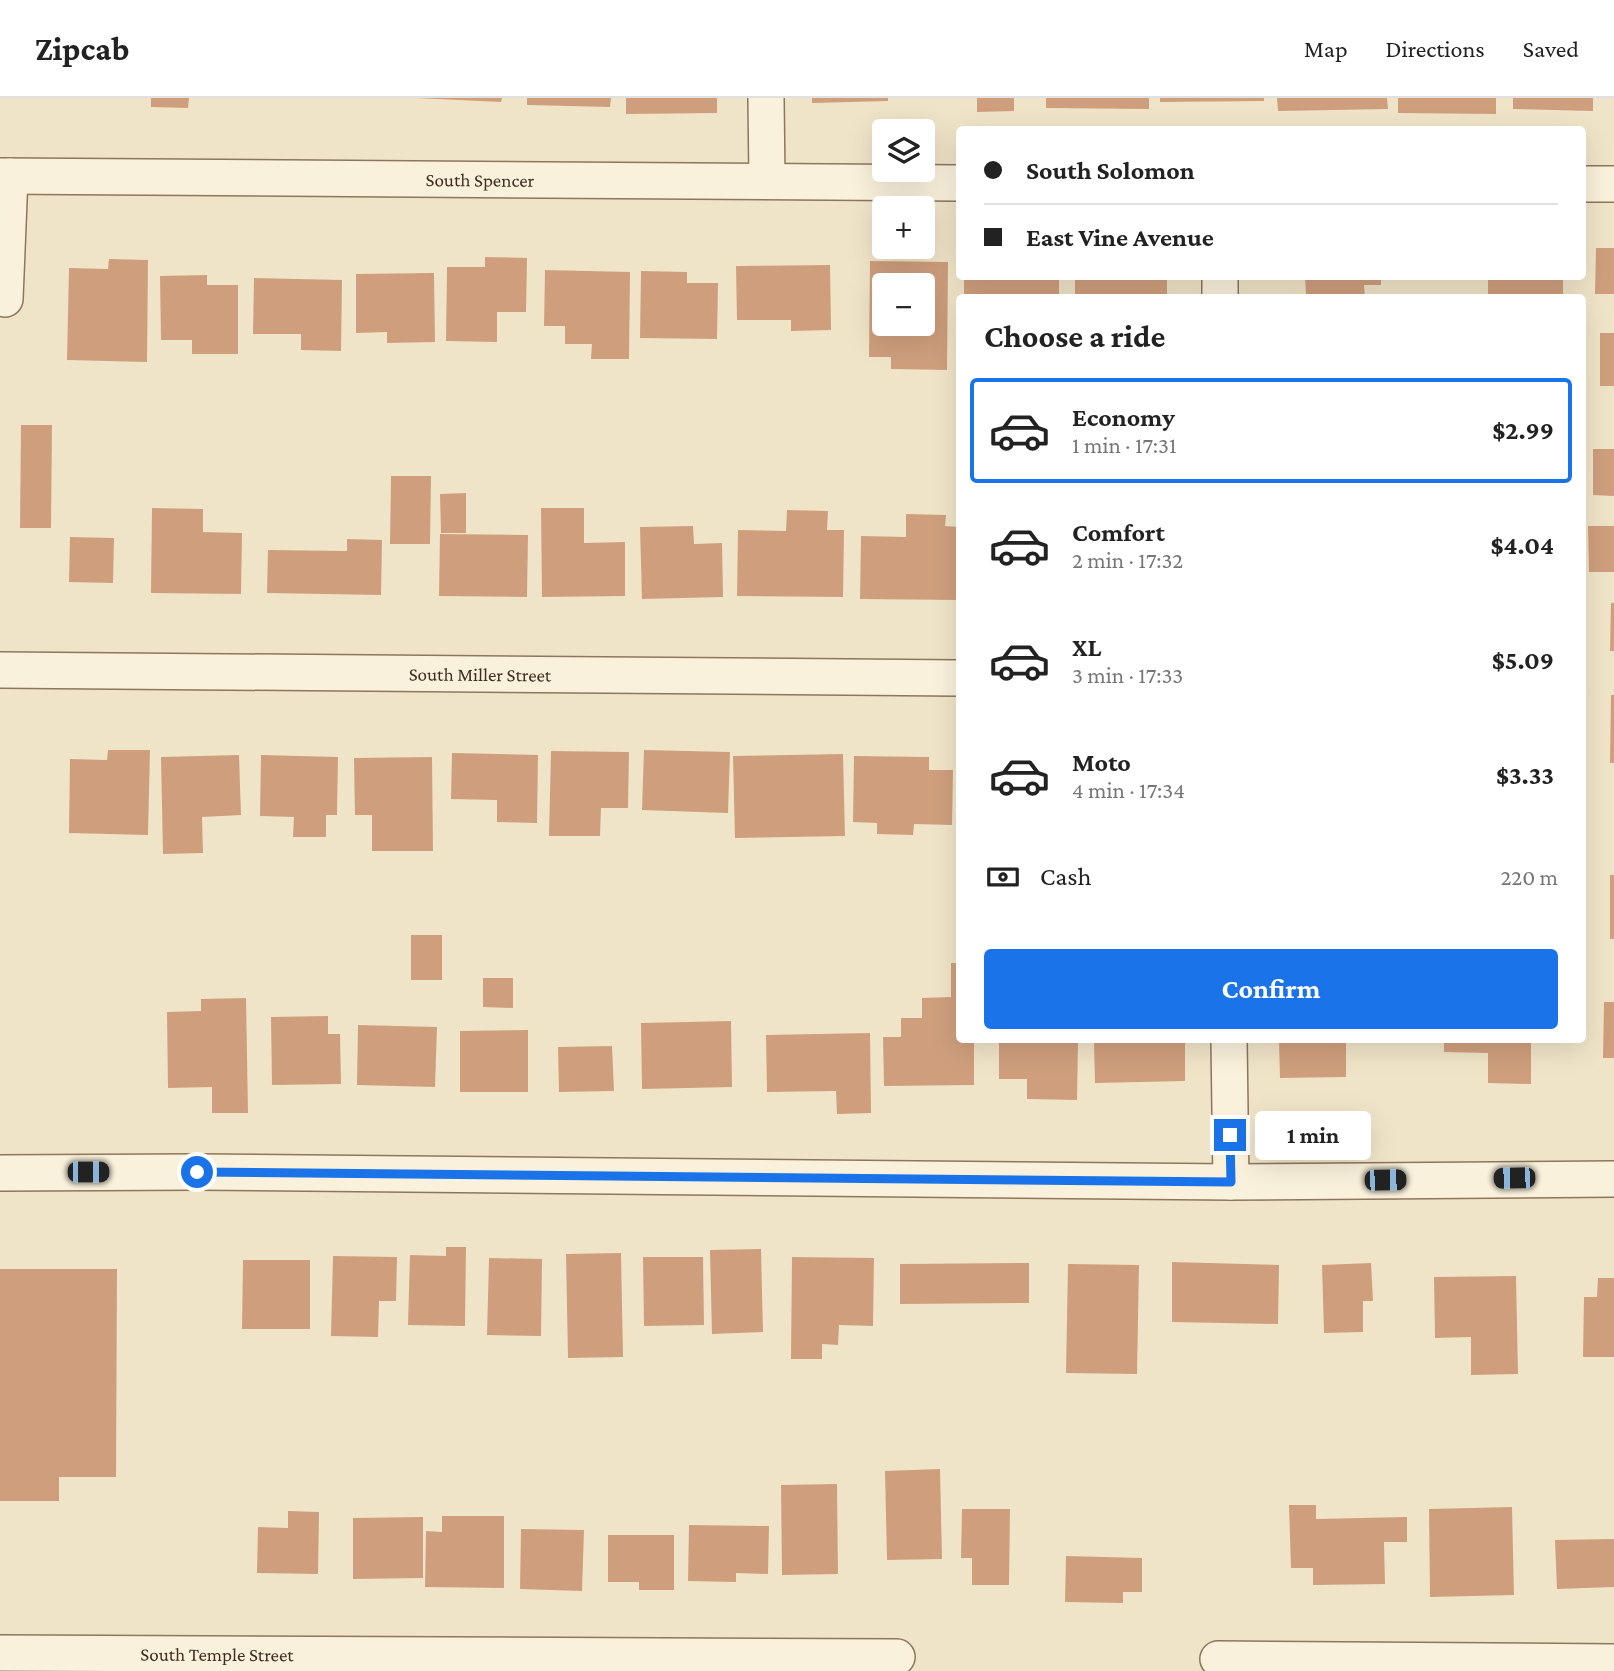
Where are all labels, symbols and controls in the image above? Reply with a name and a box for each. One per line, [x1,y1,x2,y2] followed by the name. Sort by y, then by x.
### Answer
[35,30,129,67] text: Zipcab
[1304,35,1348,62] text: Map
[1386,35,1485,62] text: Directions
[1523,35,1579,62] text: Saved
[872,119,935,336] map controls
[872,119,935,182] button: layers
[1026,156,1195,185] text: South Solomon
[425,169,535,191] street label: South Spencer
[872,196,935,259] button: +
[1026,223,1214,252] text: East Vine Avenue
[872,273,935,336] button: −
[984,318,1165,354] text: Choose a ride
[988,399,1051,462] icon: car
[1072,403,1175,432] text: Economy
[1492,416,1554,445] text: $2.99
[1072,432,1177,458] text: 1 min · 17:31
[988,514,1051,577] icon: car
[1072,518,1165,547] text: Comfort
[1491,531,1554,560] text: $4.04
[1072,547,1183,573] text: 2 min · 17:32
[988,629,1051,692] icon: car
[1072,633,1101,662] text: XL
[1492,646,1554,675] text: $5.09
[1072,662,1183,688] text: 3 min · 17:33
[409,663,552,686] street label: South Miller Street
[988,744,1051,807] icon: car
[1072,748,1131,777] text: Moto
[1496,761,1554,790] text: $3.33
[1072,777,1185,803] text: 4 min · 17:34
[984,858,1022,896] icon: cash
[1040,862,1091,891] text: Cash
[1500,864,1558,890] text: 220 m
[984,949,1558,1029] button: Confirm
[1254,1110,1370,1160] callout: 1 min
[1214,1119,1246,1151] route end
[1287,1122,1339,1148] text: 1 min
[181,1156,213,1188] route start
[68,1162,110,1183] car
[1493,1167,1536,1189] car
[1364,1169,1407,1191] car
[140,1644,294,1665] street label: South Temple Street

